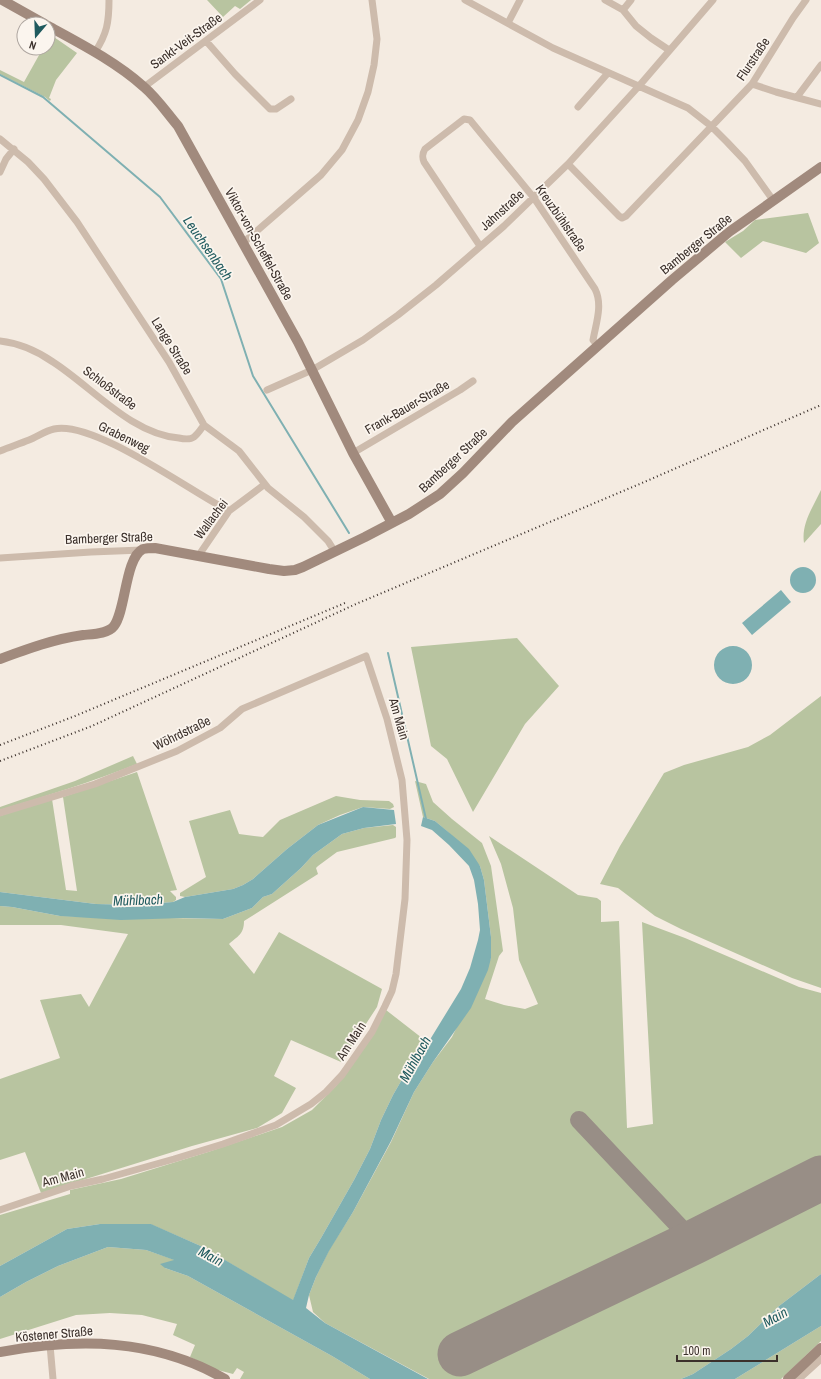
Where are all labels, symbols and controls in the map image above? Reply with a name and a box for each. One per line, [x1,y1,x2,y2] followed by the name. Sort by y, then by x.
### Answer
[147,9,225,73] street label: Sankt-Veit-Straße
[16,16,56,56] north arrow
[732,34,774,84] street label: Flurstraße
[27,38,38,53] text: N
[532,181,590,255] street label: Kreuzbühlstraße
[221,185,297,303] street label: Viktor-von-Scheffel-Straße
[476,186,528,234] street label: Jahnstraße
[657,210,735,278] street label: Bamberger Straße
[179,212,237,284] water label: Leuchsenbach
[148,314,196,378] street label: Lange Straße
[80,362,140,414] street label: Schloßstraße
[362,376,452,438] street label: Frank-Bauer-Straße
[96,417,153,457] street label: Grabenweg
[415,424,491,496] street label: Bamberger Straße
[190,495,232,543] street label: Wallachei
[65,528,153,548] street label: Bamberger Straße
[385,695,413,742] street label: Am Main
[151,712,213,754] street label: Wöhrdstraße
[113,890,163,910] water label: Mühlbach
[332,1018,370,1064] street label: Am Main
[395,1033,435,1085] water label: Mühlbach
[39,1163,86,1191] street label: Am Main
[196,1242,226,1270] water label: Main
[759,1303,791,1331] water label: Main
[15,1322,93,1346] street label: Köstener Straße
[677,1337,777,1363] scale bar
[683,1343,710,1359] text: 100 m

